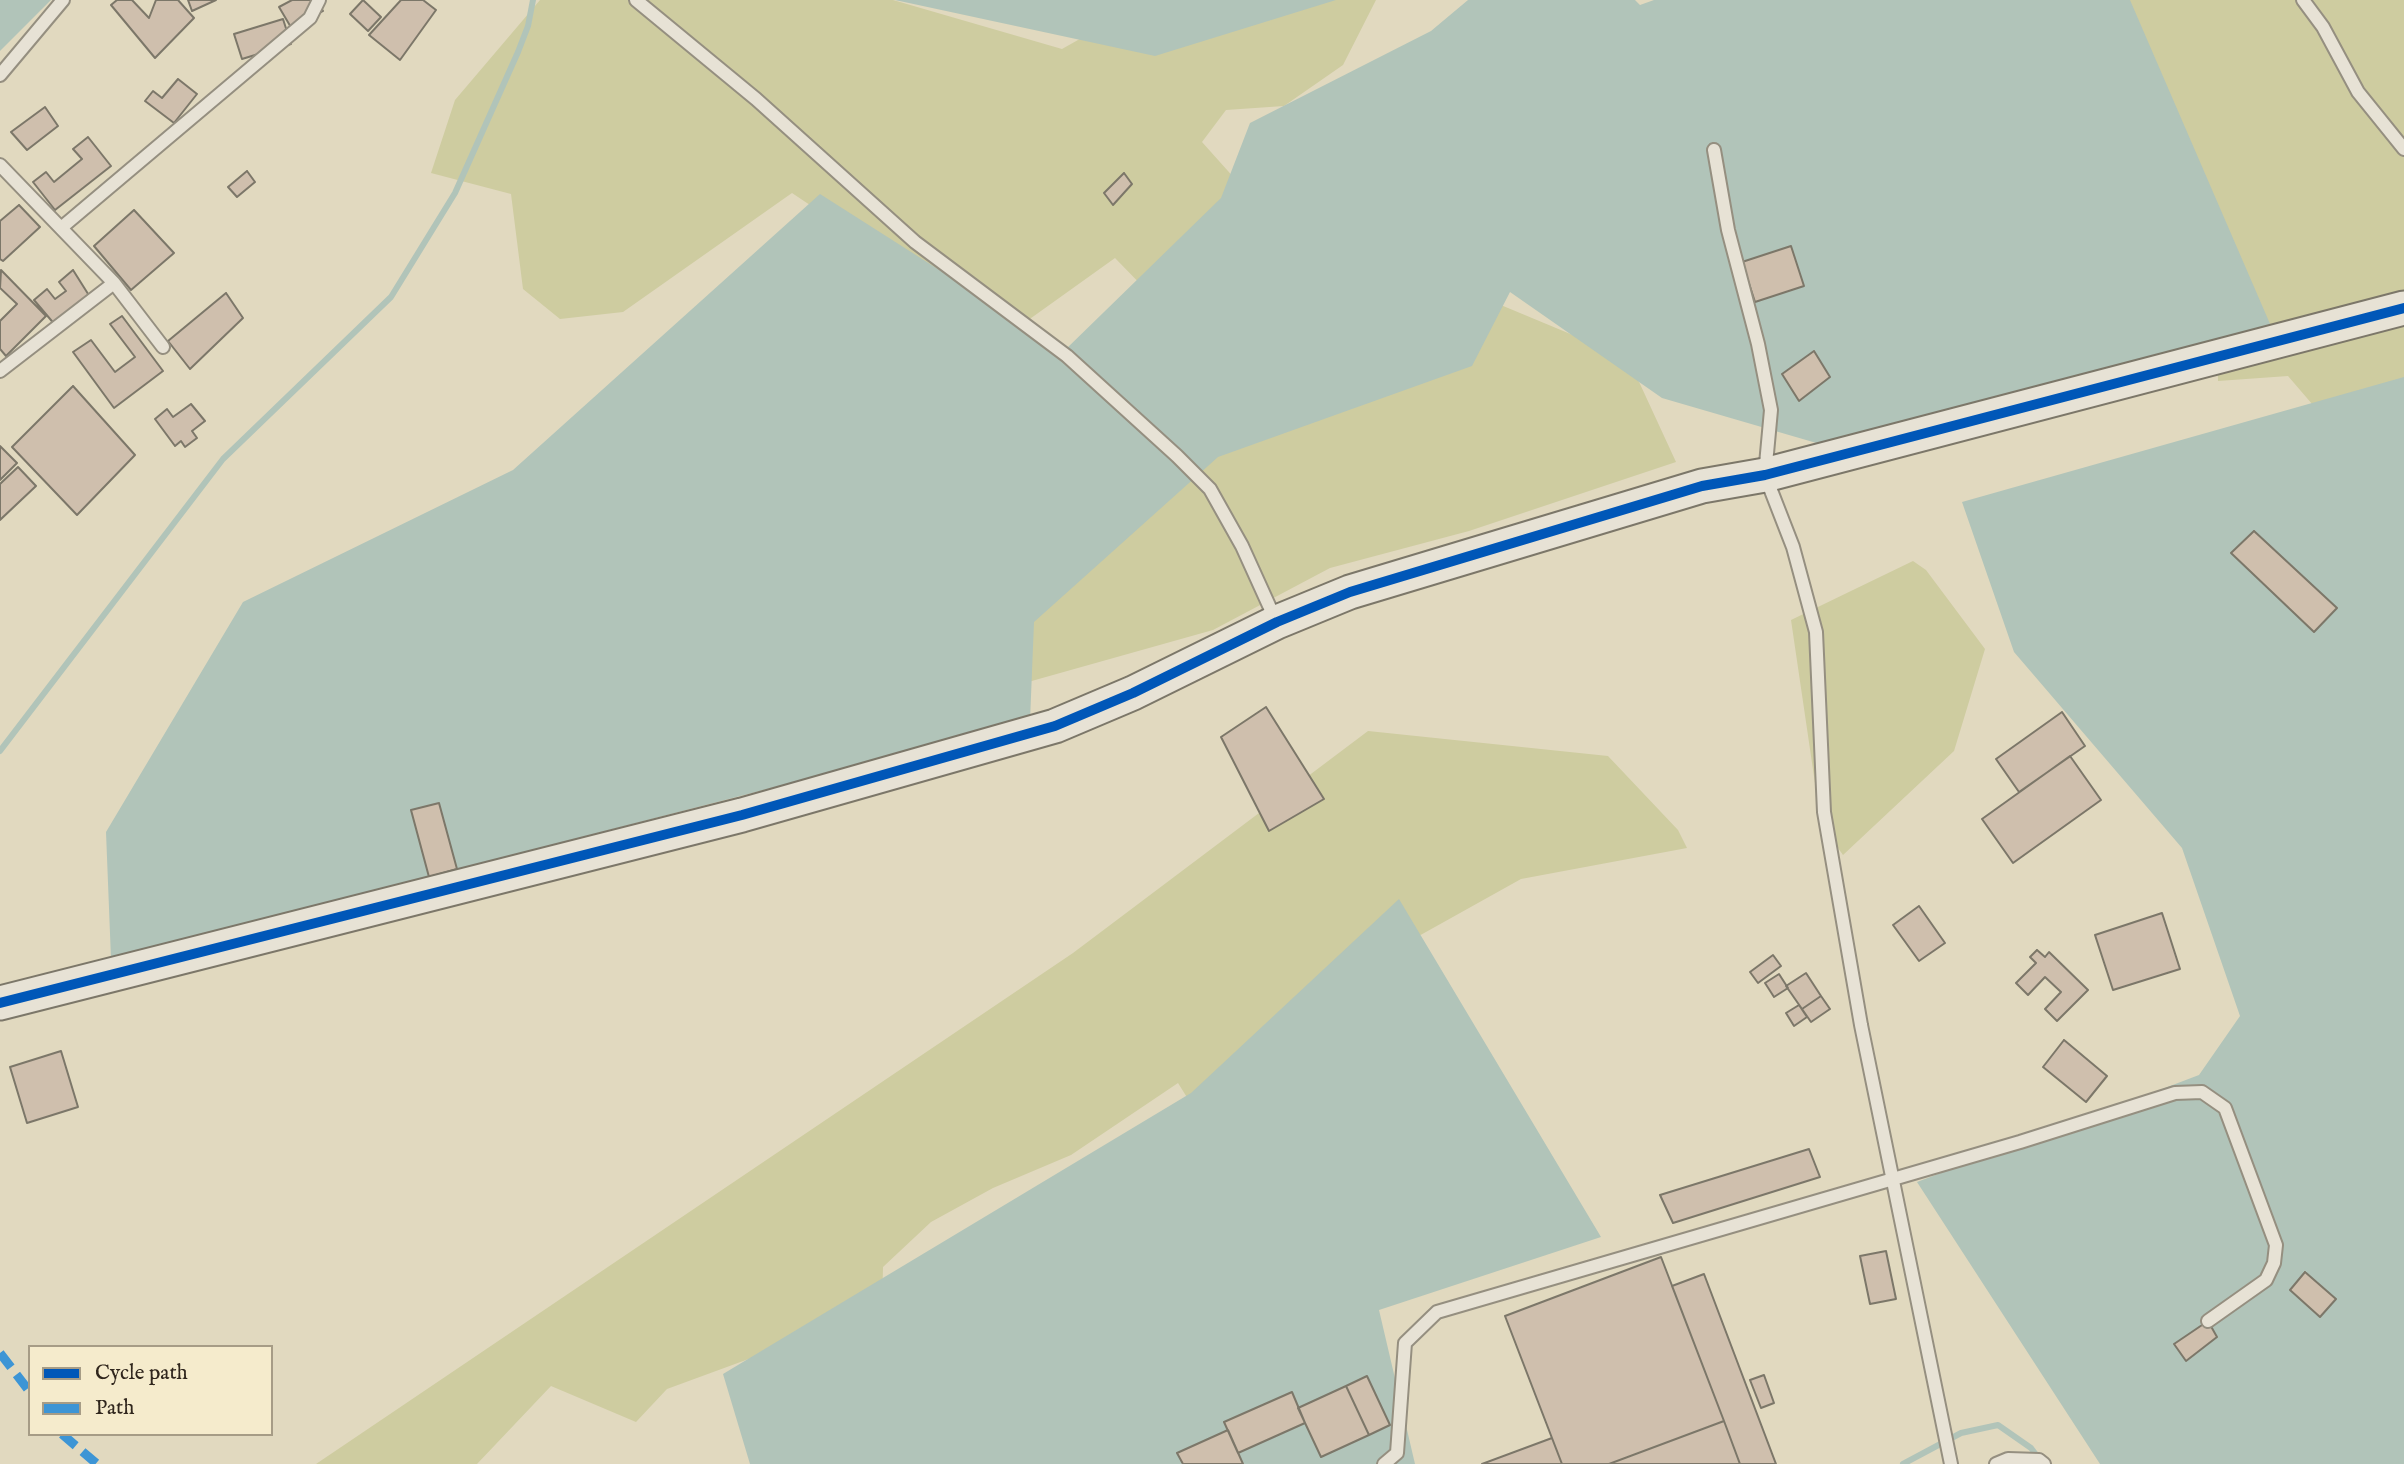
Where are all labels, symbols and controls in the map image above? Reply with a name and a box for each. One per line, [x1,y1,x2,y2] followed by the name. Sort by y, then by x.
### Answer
[28,1345,273,1436] legend
[95,1360,188,1387] text: Cycle path
[95,1395,134,1422] text: Path

